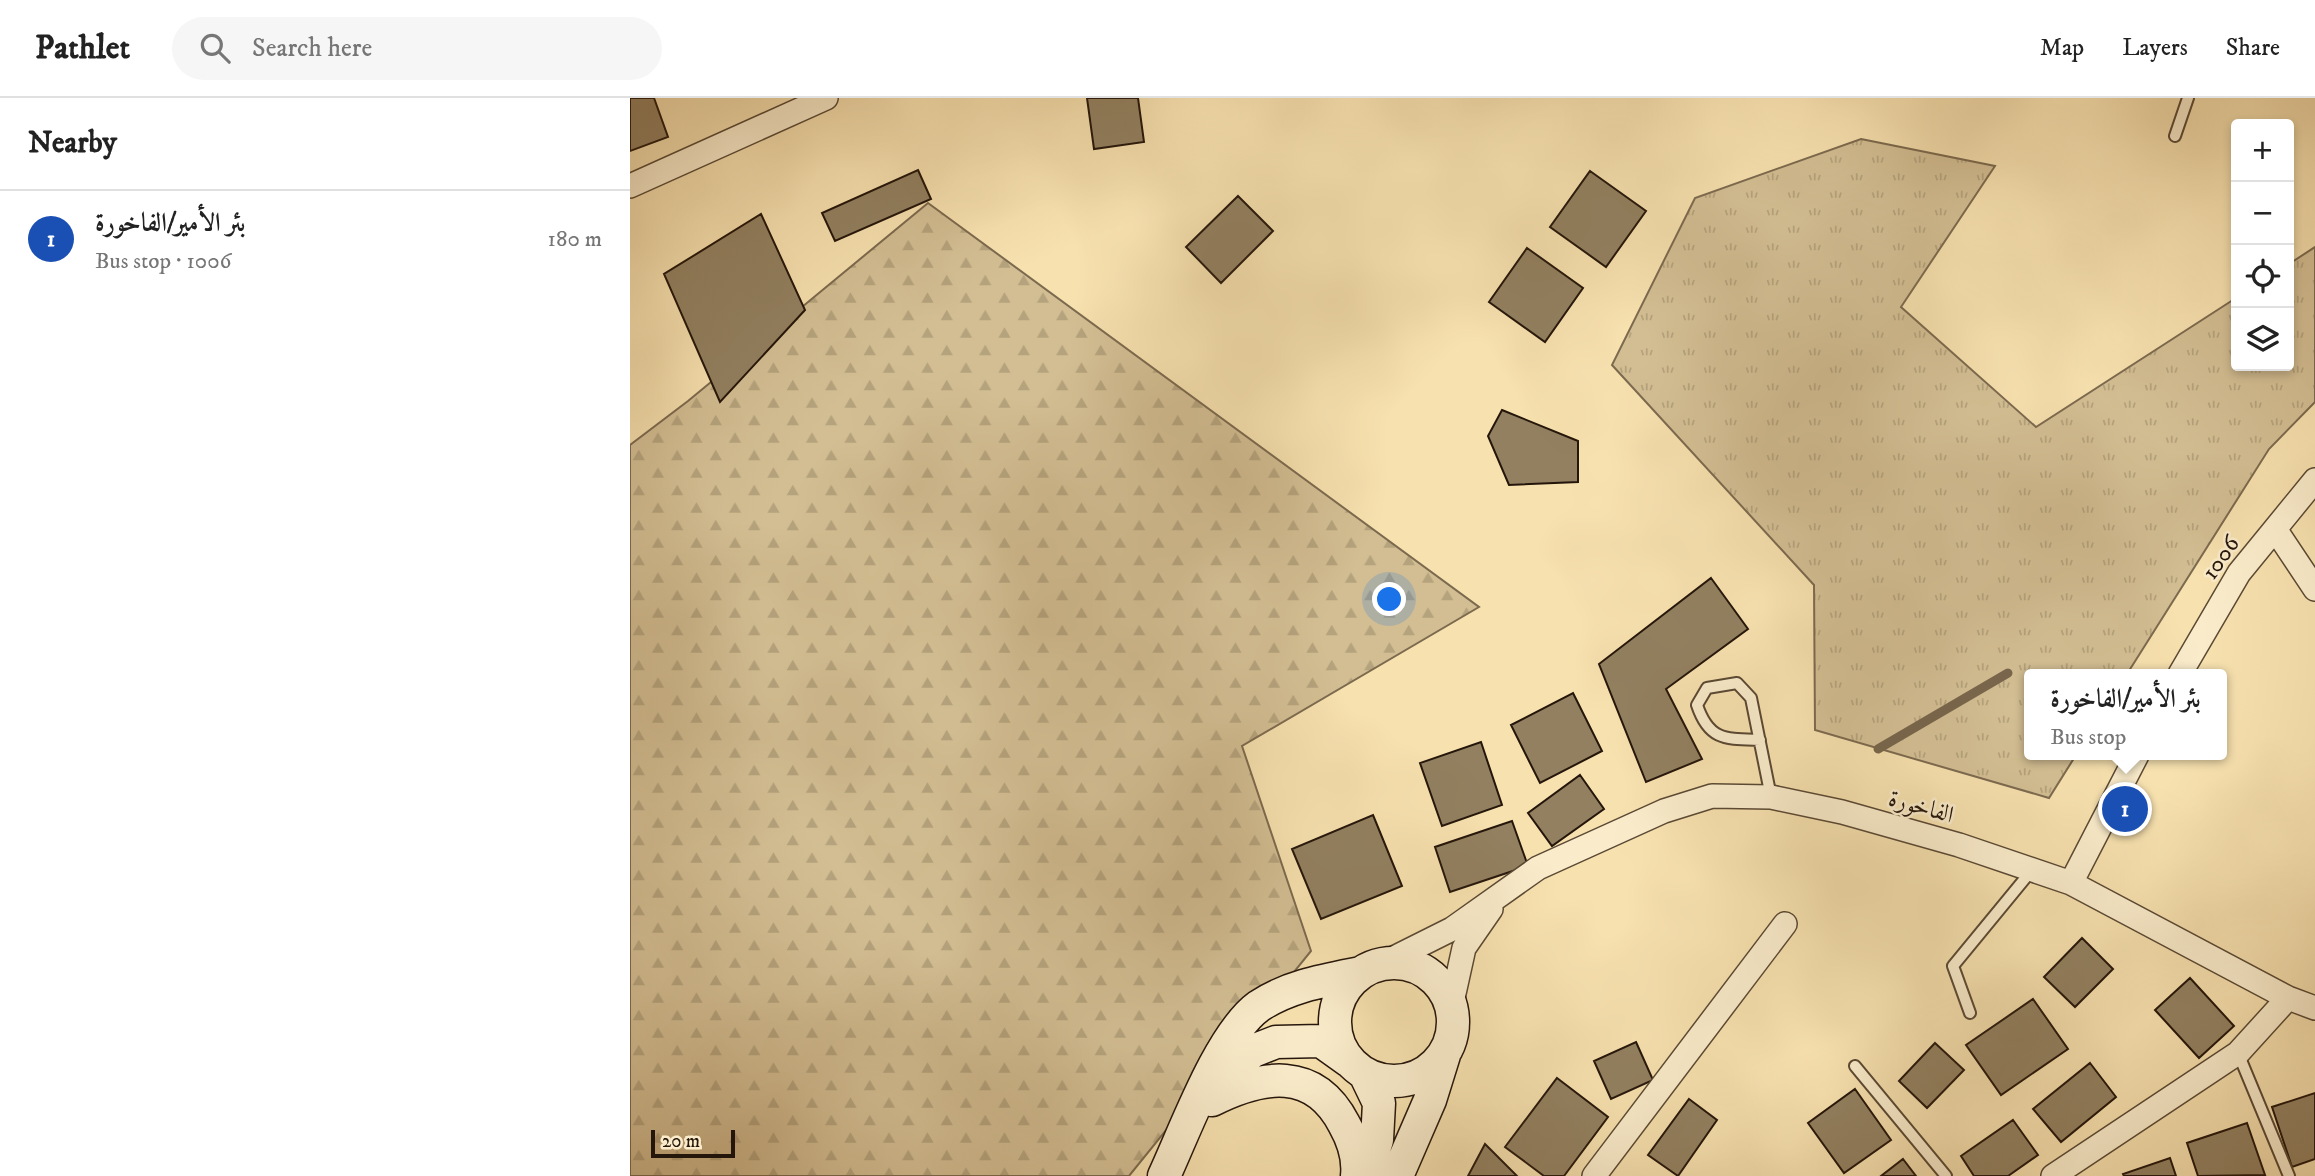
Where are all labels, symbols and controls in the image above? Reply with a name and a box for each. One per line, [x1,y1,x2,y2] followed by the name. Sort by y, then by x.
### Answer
[172,17,662,80] search box
[35,28,130,69] text: Pathlet
[196,29,234,67] icon: search
[252,32,372,65] text: Search here
[2040,33,2084,63] text: Map
[2122,33,2188,63] text: Layers
[2226,33,2280,63] text: Share
[2231,119,2294,371] map controls
[2231,119,2294,182] button: +
[28,125,117,162] text: Nearby
[2231,182,2294,245] button: −
[95,207,246,240] text: بئر الأمير/الفاخورة
[47,225,55,254] text: 1
[547,225,602,254] text: 180 m
[2231,245,2294,308] button: locate
[95,247,232,276] text: Bus stop · 1006
[2231,308,2294,371] button: layers
[2195,529,2248,586] street label: 1006
[1372,582,1406,616] your location
[2024,669,2227,760] popup
[2050,683,2201,716] text: بئر الأمير/الفاخورة
[2050,723,2126,752] text: Bus stop
[1885,783,1957,831] street label: الفاخورة
[2102,783,2148,835] pin: 1
[651,1127,735,1159] scale bar
[662,1130,700,1153] text: 20 m

